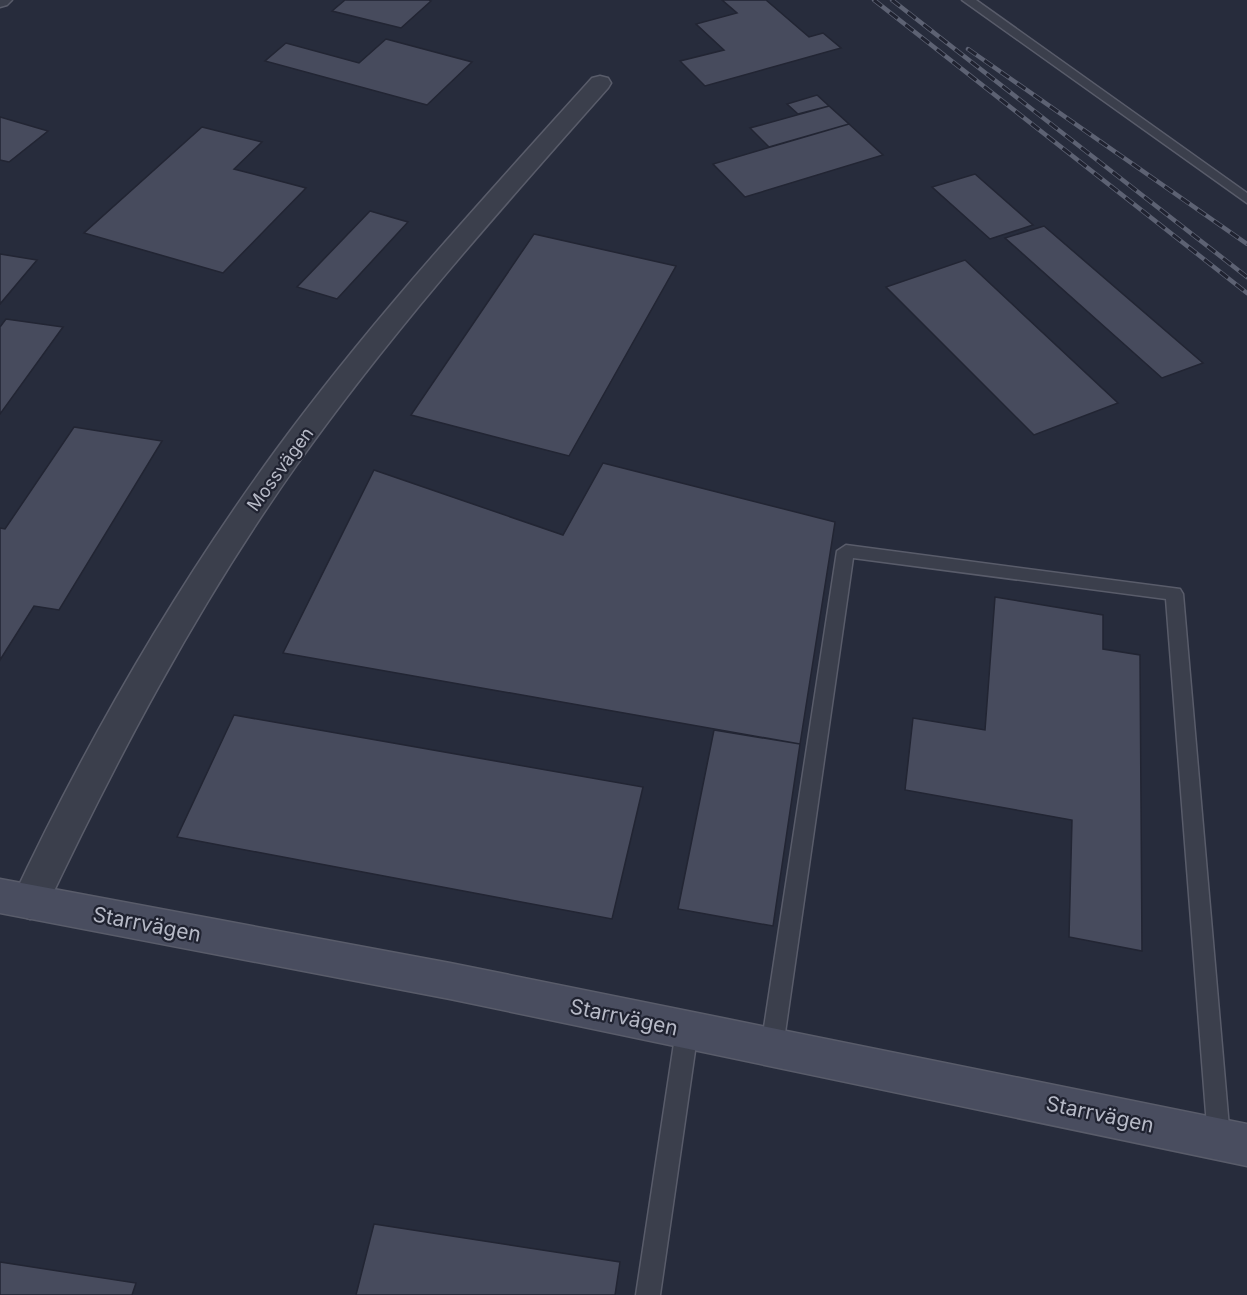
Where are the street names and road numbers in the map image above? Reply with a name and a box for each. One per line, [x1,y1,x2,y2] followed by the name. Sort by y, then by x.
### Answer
[243,423,317,515] street label: Mossvägen
[91,901,203,947] street label: Starrvägen
[568,993,680,1041] street label: Starrvägen
[1044,1090,1156,1138] street label: Starrvägen

